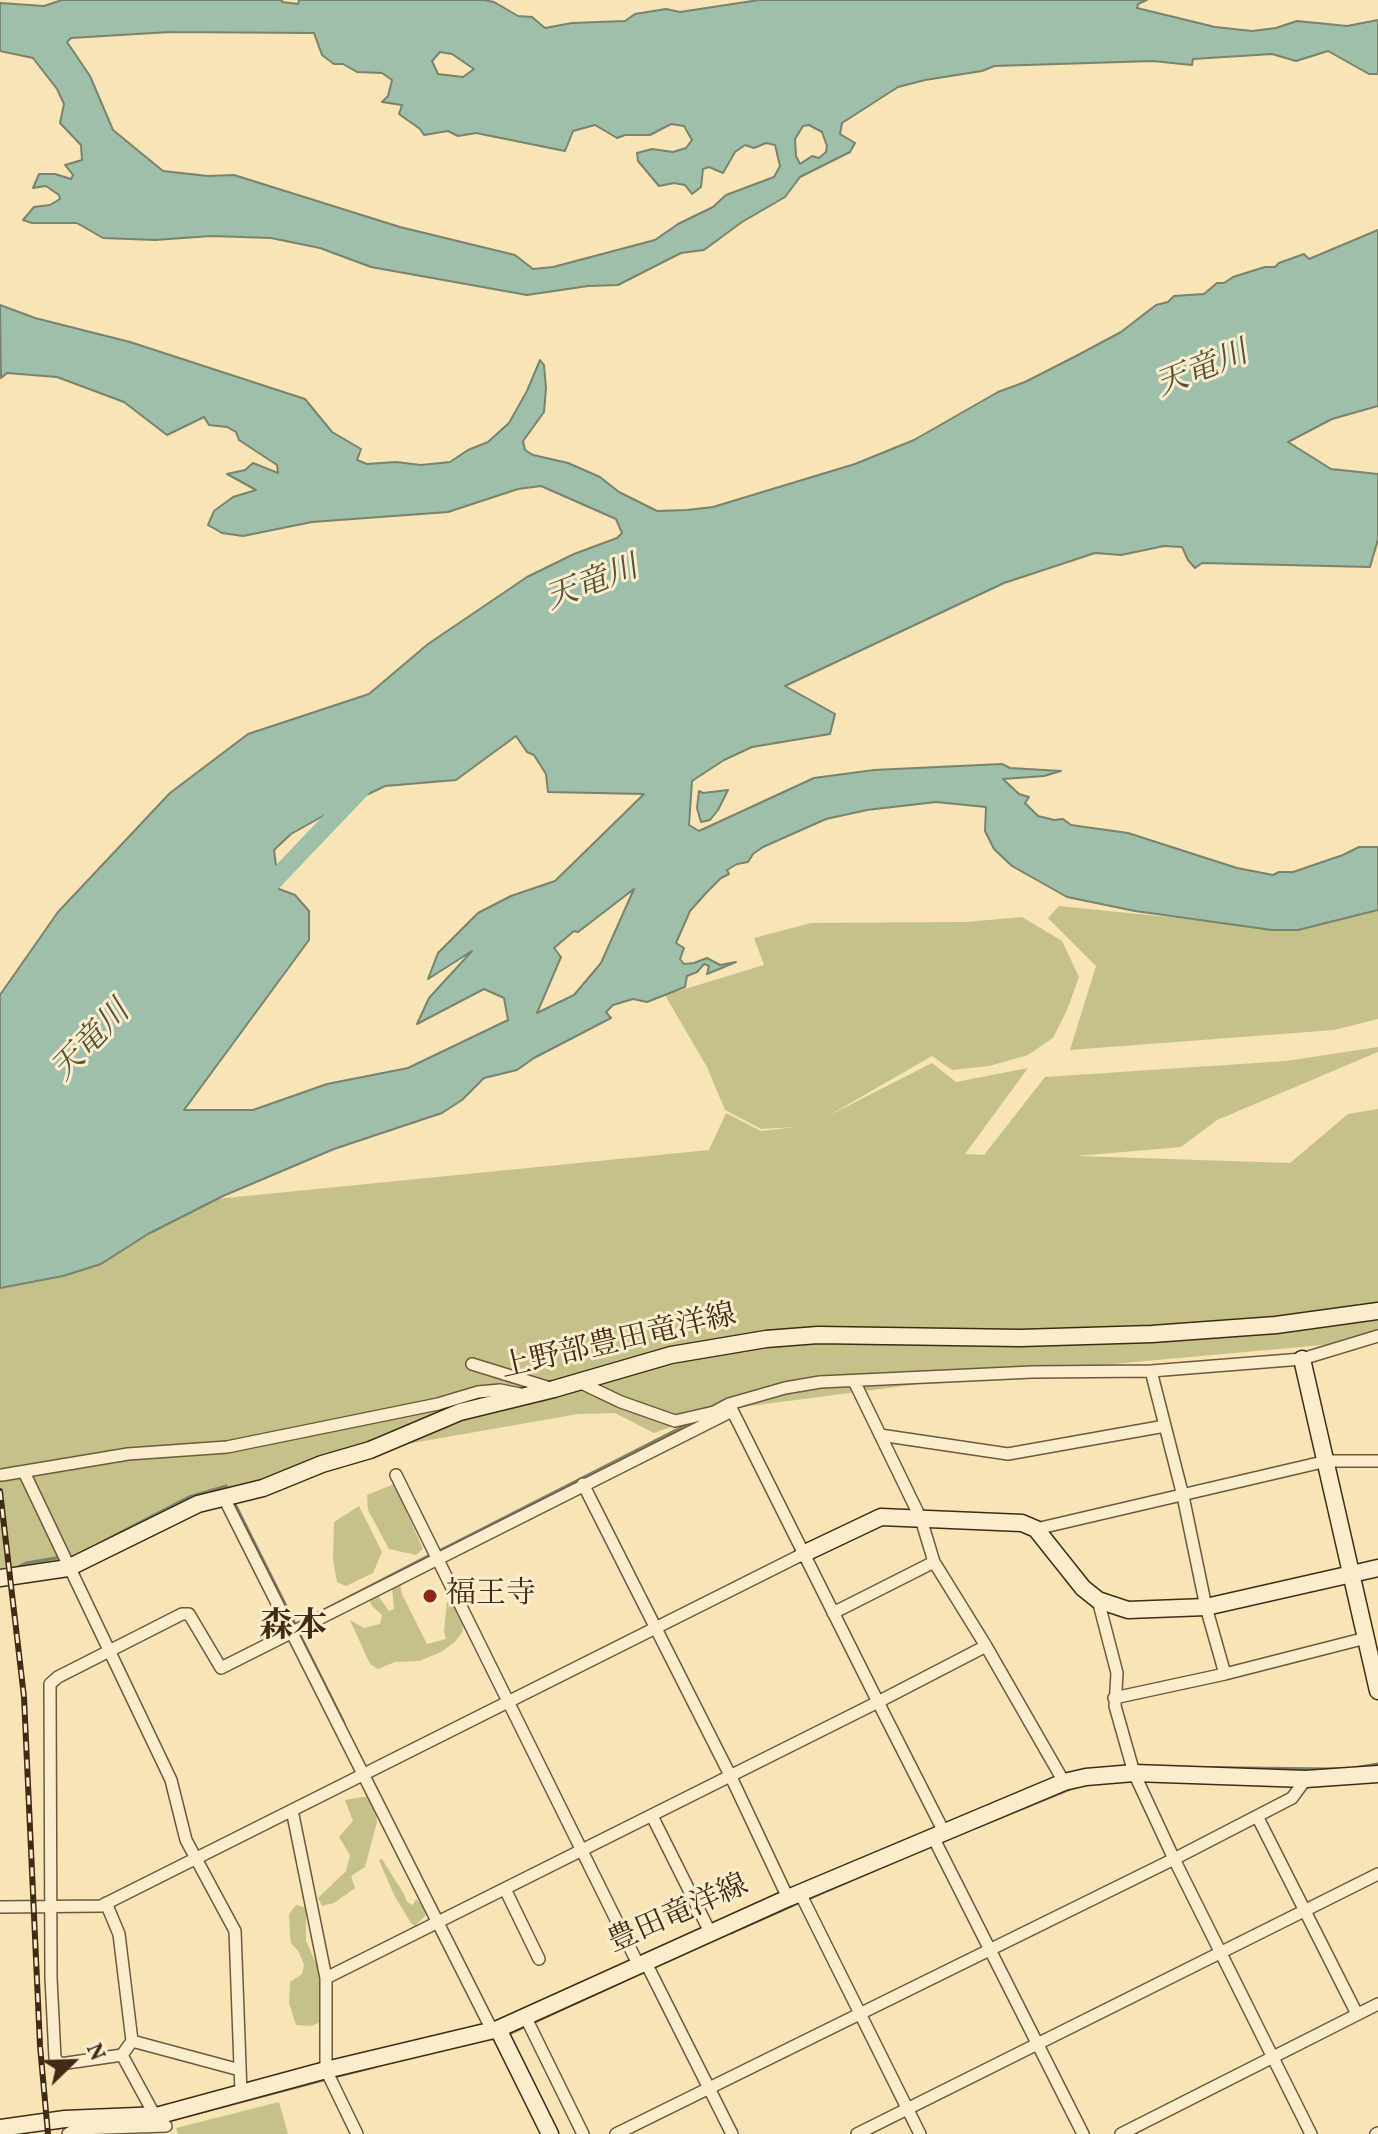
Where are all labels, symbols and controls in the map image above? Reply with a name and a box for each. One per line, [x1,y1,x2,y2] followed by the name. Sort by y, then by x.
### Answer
[1151,336,1255,408] water label: 天竜川
[541,551,645,621] water label: 天竜川
[46,995,140,1091] water label: 天竜川
[498,1299,740,1389] street label: 上野部豊田竜洋線
[446,1578,536,1614] place label: 福王寺
[421,1587,439,1605] marker: 福王寺
[259,1610,327,1650] district label: 森本
[603,1869,755,1963] street label: 豊田竜洋線
[32,2022,112,2102] north arrow
[77,2039,112,2066] text: N

